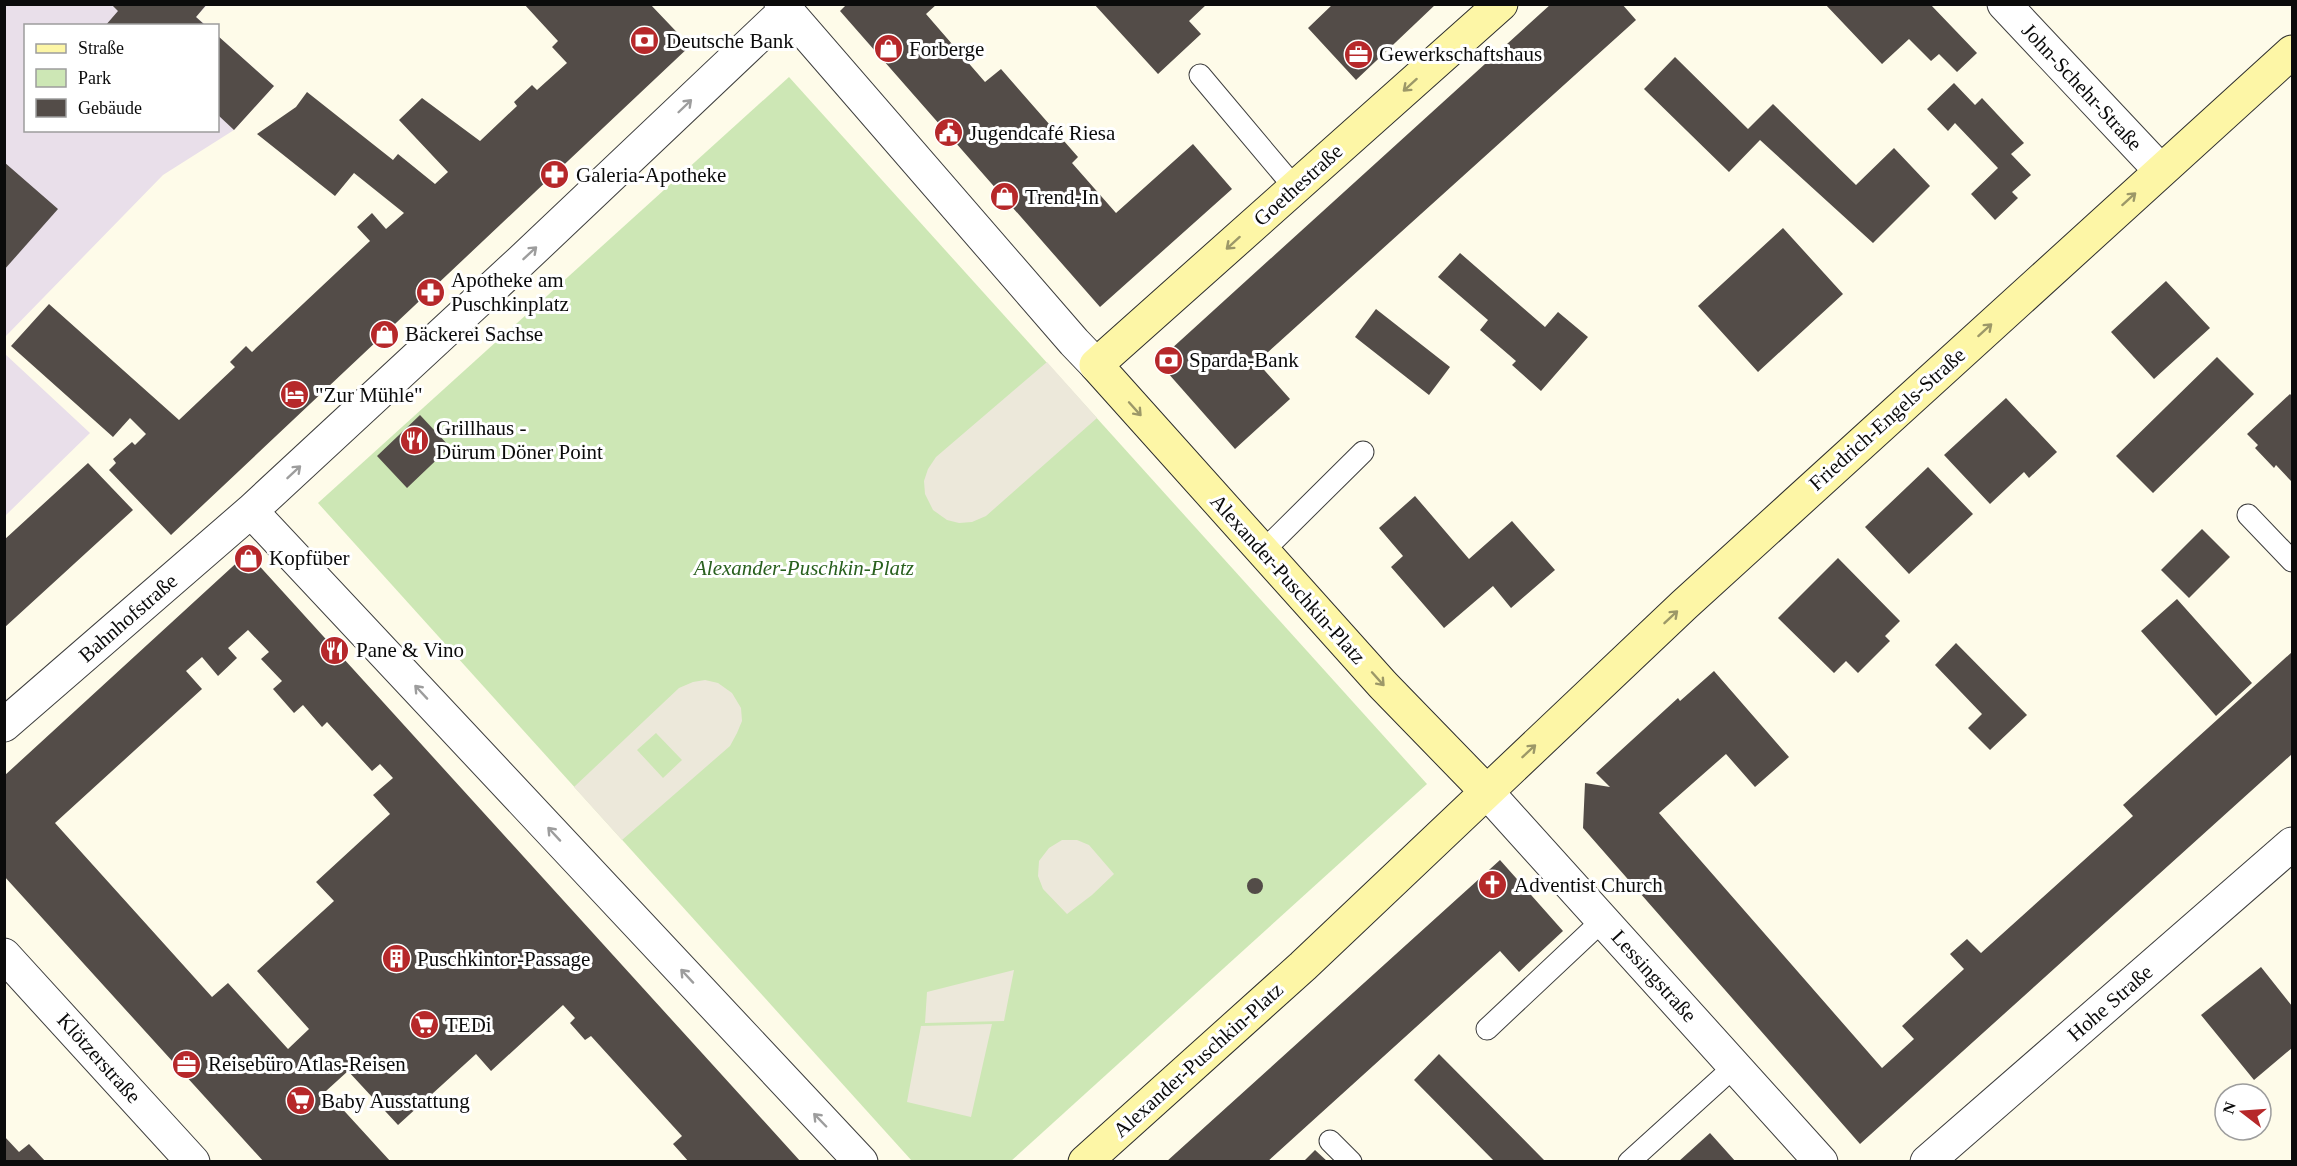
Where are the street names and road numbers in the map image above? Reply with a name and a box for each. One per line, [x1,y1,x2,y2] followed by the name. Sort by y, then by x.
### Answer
[2017,18,2147,156] street label: John-Schehr-Straße
[1249,139,1347,231] street label: Goethestraße
[1804,343,1970,495] street label: Friedrich-Engels-Straße
[1205,489,1371,669] street label: Alexander-Puschkin-Platz
[74,569,182,667] street label: Bahnhofstraße
[1606,925,1702,1027] street label: Lessingstraße
[2063,960,2157,1046] street label: Hohe Straße
[1108,977,1288,1143] street label: Alexander-Puschkin-Platz
[52,1008,146,1108] street label: Klötzerstraße

